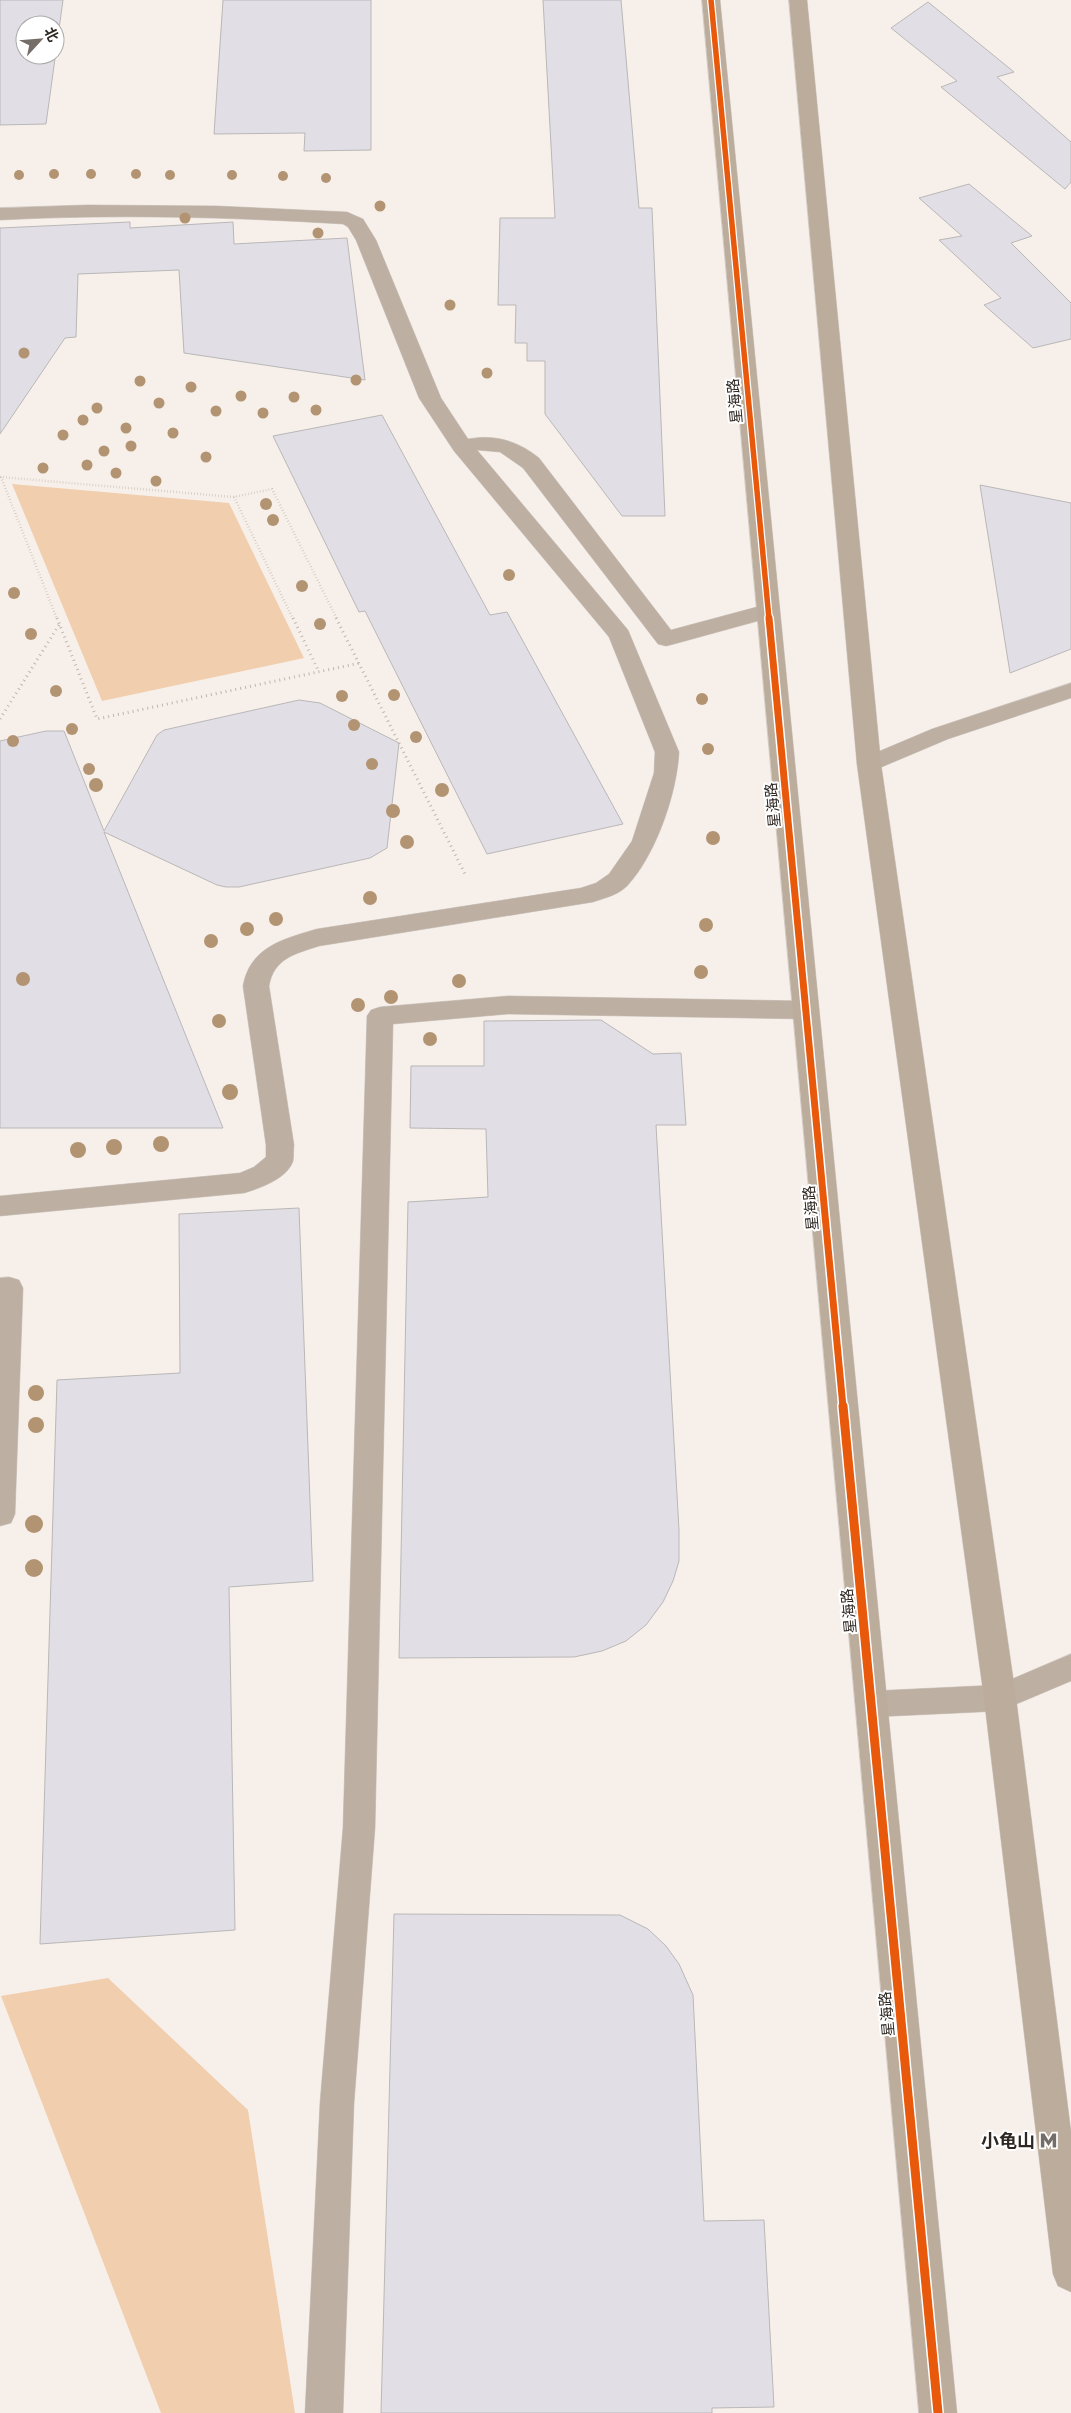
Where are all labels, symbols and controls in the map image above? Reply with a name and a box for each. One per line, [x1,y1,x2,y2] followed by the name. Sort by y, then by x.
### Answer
[15,15,65,65] north arrow
[41,24,63,45] text: 北
[723,378,746,424] street label: 星海路
[761,782,784,828] street label: 星海路
[799,1185,822,1231] street label: 星海路
[837,1588,860,1634] street label: 星海路
[875,1991,898,2037] street label: 星海路
[981,2129,1035,2152] place label: 小龟山
[1039,2131,1059,2151] metro station icon: 小龟山

